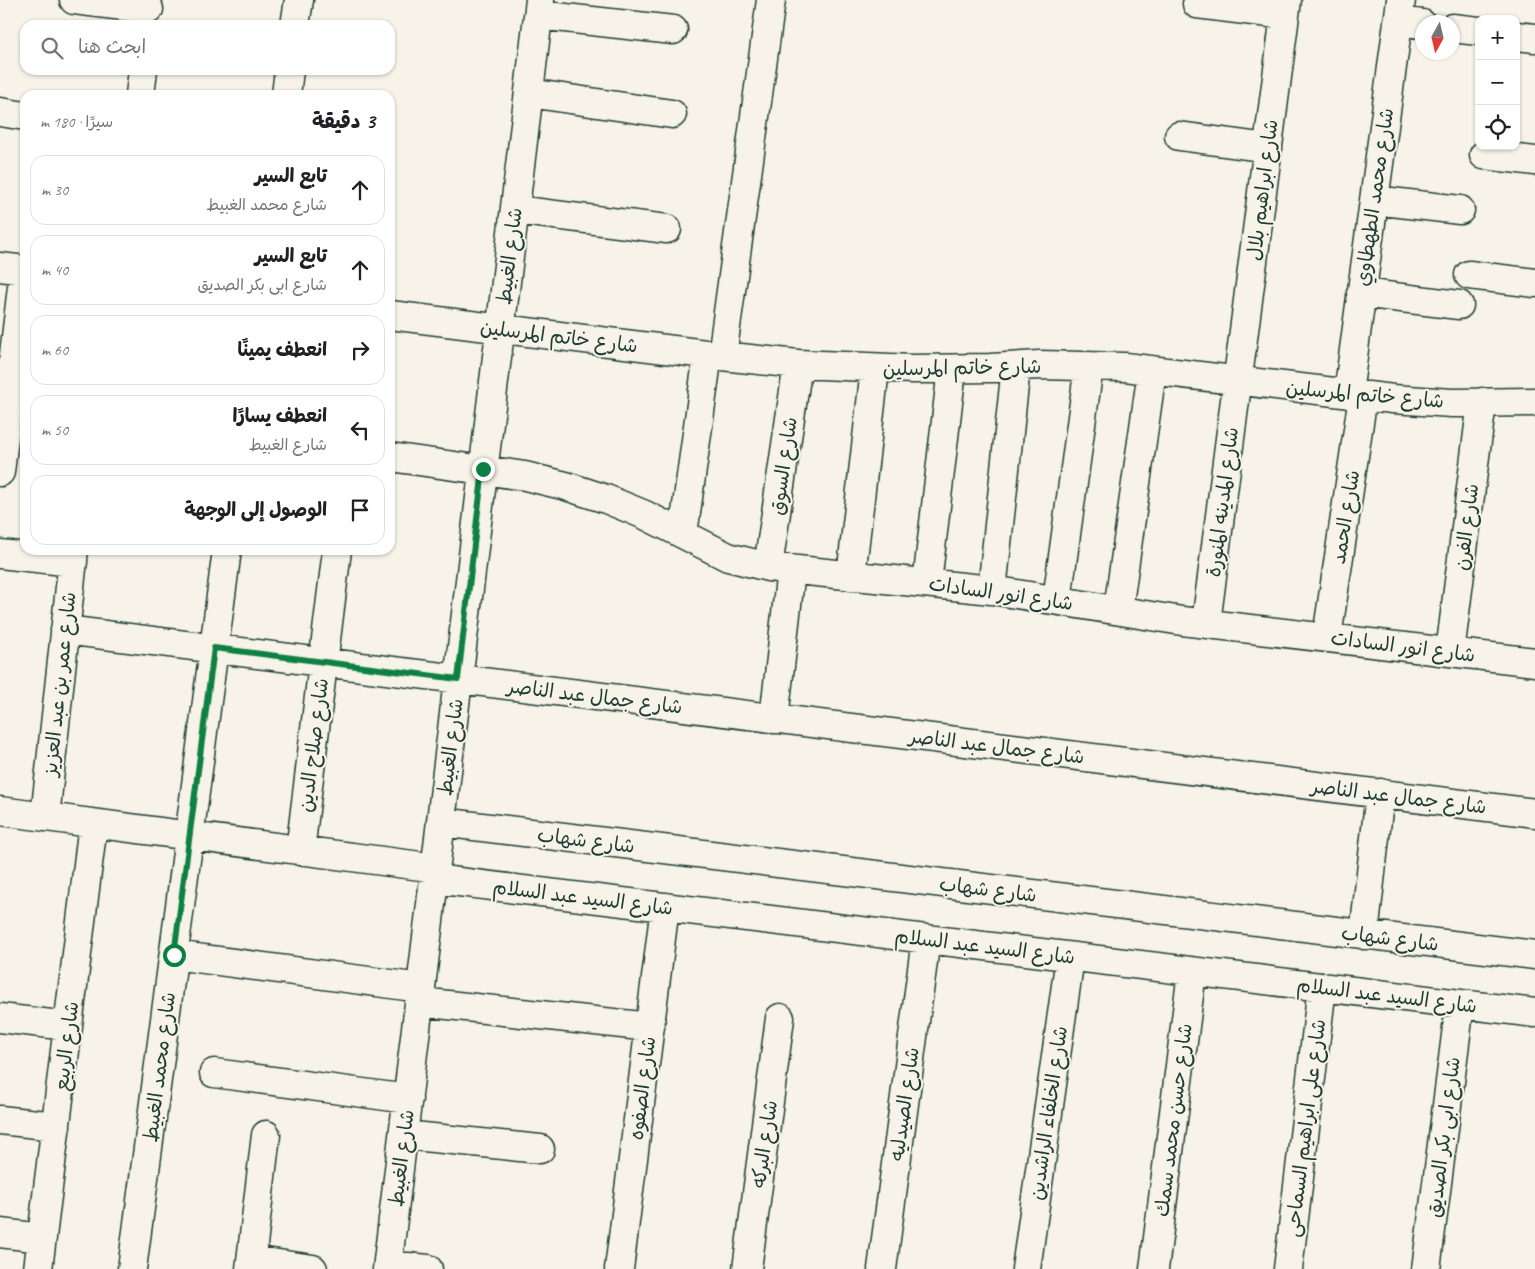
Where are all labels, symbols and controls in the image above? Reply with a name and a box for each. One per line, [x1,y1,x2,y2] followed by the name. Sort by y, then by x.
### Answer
[1415,15,1460,60] north arrow
[1475,15,1520,150] map controls
[1475,15,1520,60] button: +
[20,20,395,75] search box
[38,34,66,62] icon: search
[78,35,146,59] text: ابحث هنا
[1475,60,1520,105] button: −
[1475,105,1520,150] button: locate
[1350,106,1401,288] street label: شارع محمد الطهطاوي
[312,108,375,134] text: 3 دقيقة
[40,112,113,132] text: سيرًا · 180 m
[1241,118,1286,263] street label: شارع ابراهيم بلال
[255,164,327,188] text: تابع السير
[346,176,374,204] icon: ahead
[41,180,68,200] text: 30 m
[206,195,327,215] text: شارع محمد الغبيط
[491,206,529,306] street label: شارع الغبيط
[255,244,327,268] text: تابع السير
[346,256,374,284] icon: ahead
[41,260,68,280] text: 40 m
[198,275,327,295] text: شارع ابى بكر الصديق
[478,314,639,361] street label: شارع خاتم المرسلين
[346,336,374,364] icon: right
[238,338,327,362] text: انعطف يمينًا
[41,340,68,360] text: 60 m
[882,354,1042,383] street label: شارع خاتم المرسلين
[1285,375,1445,416] street label: شارع خاتم المرسلين
[233,404,327,428] text: انعطف يسارًا
[764,415,804,517] street label: شارع السوق
[346,416,374,444] icon: left
[41,420,68,440] text: 50 m
[1201,426,1245,579] street label: شارع المدينه المنورة
[249,435,327,455] text: شارع الغبيط
[472,458,495,481] route end
[1326,468,1366,566] street label: شارع الحمد
[1449,482,1485,572] street label: شارع الفرن
[346,496,374,524] icon: arrive
[184,498,327,522] text: الوصول إلى الوجهة
[927,571,1075,617] street label: شارع انور السادات
[37,591,83,779] street label: شارع عمر بن عبد العزيز
[1329,625,1477,669] street label: شارع انور السادات
[504,673,684,721] street label: شارع جمال عبد الناصر
[293,676,335,814] street label: شارع صلاح الدين
[432,697,470,797] street label: شارع الغبيط
[906,723,1086,771] street label: شارع جمال عبد الناصر
[1308,773,1488,821] street label: شارع جمال عبد الناصر
[536,822,636,860] street label: شارع شهاب
[938,871,1038,909] street label: شارع شهاب
[491,874,675,923] street label: شارع السيد عبد السلام
[1340,920,1440,958] street label: شارع شهاب
[893,923,1077,972] street label: شارع السيد عبد السلام
[163,944,186,967] route start
[1295,972,1479,1021] street label: شارع السيد عبد السلام
[138,991,182,1144] street label: شارع محمد الغبيط
[49,1000,86,1093] street label: شارع الربيع
[1280,1018,1333,1239] street label: شارع على ابراهيم السماحى
[1149,1022,1199,1218] street label: شارع حسن محمد سمك
[1024,1024,1074,1202] street label: شارع الخلفاء الراشدين
[624,1035,662,1141] street label: شارع الصفوه
[884,1046,926,1163] street label: شارع الصيدليه
[1421,1055,1467,1219] street label: شارع ابى بكر الصديق
[746,1098,784,1190] street label: شارع البركه
[383,1108,421,1208] street label: شارع الغبيط

